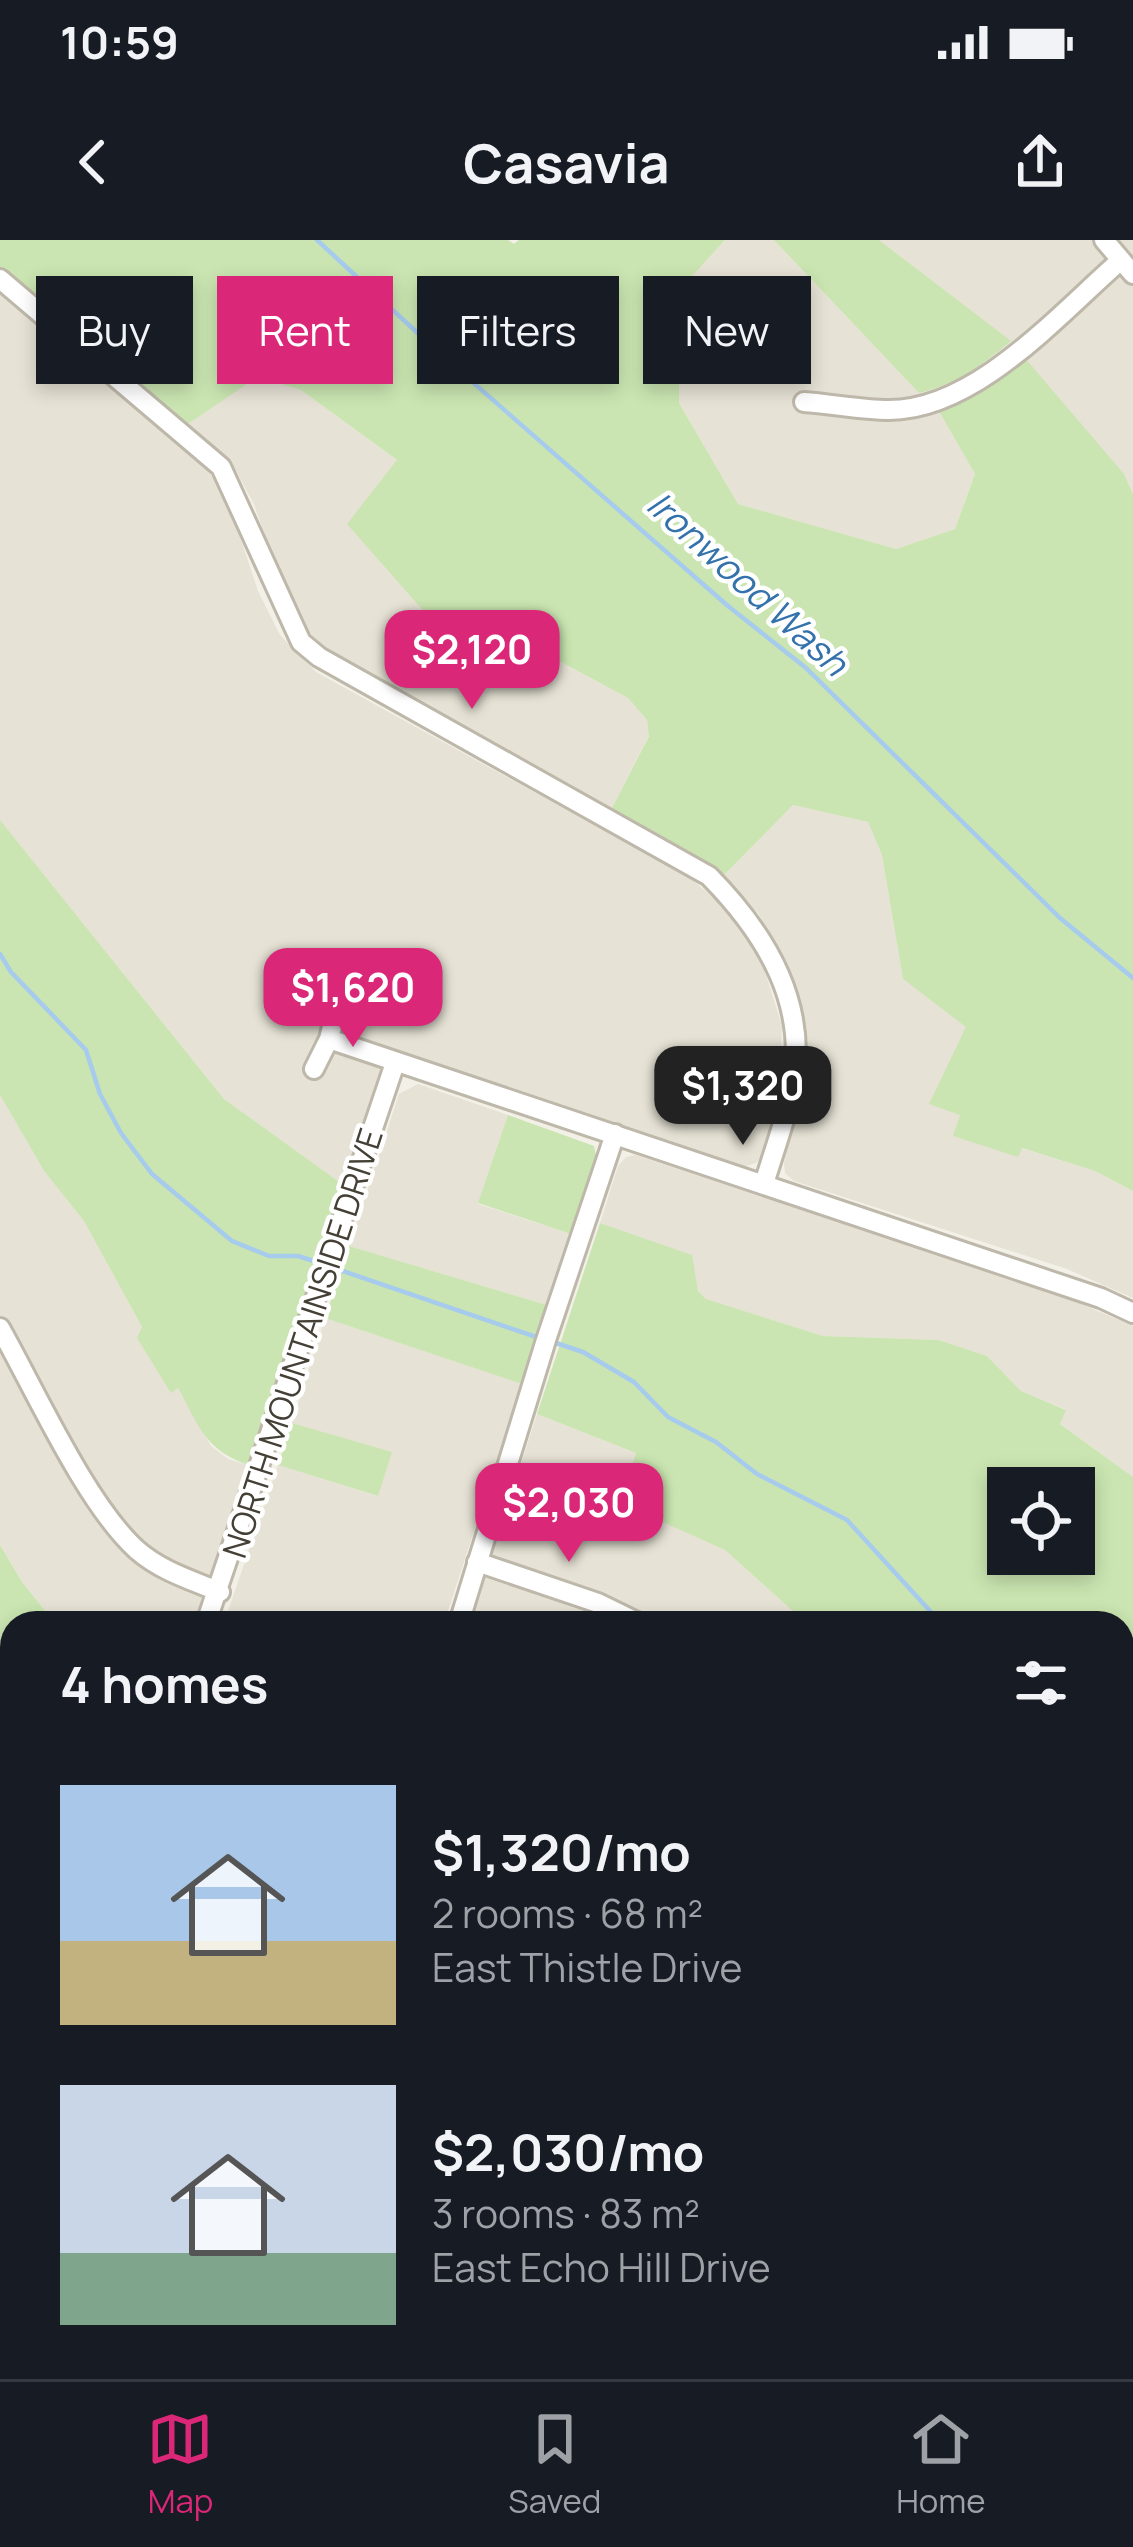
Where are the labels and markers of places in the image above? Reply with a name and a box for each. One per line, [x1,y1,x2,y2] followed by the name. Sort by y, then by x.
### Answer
[374,610,570,712] pin: $2,120
[255,948,451,1050] pin: $1,620
[645,1046,841,1148] pin: $1,320
[471,1463,667,1565] pin: $2,030

